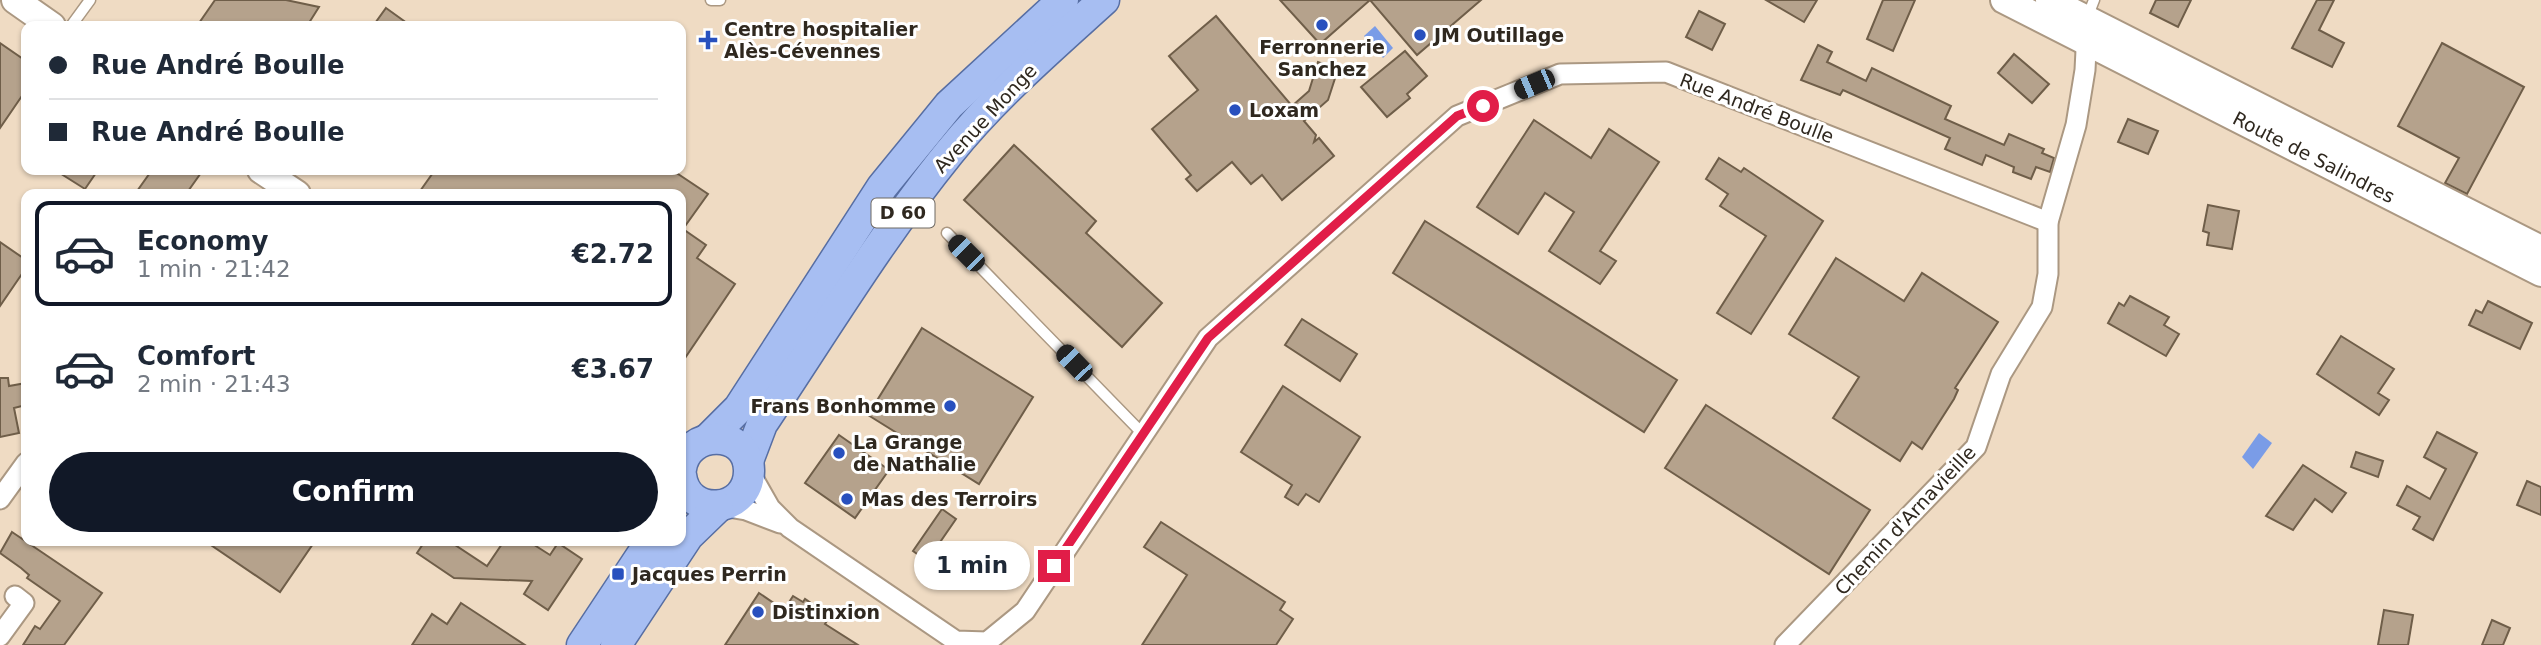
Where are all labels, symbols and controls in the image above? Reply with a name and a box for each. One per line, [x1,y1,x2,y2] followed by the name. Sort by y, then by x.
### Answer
[1314,17,1330,33] marker: Ferronnerie Sanchez
[724,18,918,62] place label: Centre hospitalier Alès-Cévennes
[1432,24,1564,46] place label: JM Outillage
[1412,27,1428,43] marker: JM Outillage
[698,30,718,50] marker: Centre hospitalier Alès-Cévennes
[1259,36,1385,80] place label: Ferronnerie Sanchez
[91,50,345,80] text: Rue André Boulle
[929,59,1041,177] street label: Avenue Monge
[1511,66,1558,102] car
[1677,68,1837,148] street label: Rue André Boulle
[1467,90,1499,122] route start
[1249,99,1319,121] place label: Loxam
[1227,102,1243,118] marker: Loxam
[2230,107,2398,207] street label: Route de Salindres
[91,117,345,147] text: Rue André Boulle
[872,198,934,228] road number: D 60
[53,222,116,285] icon: car
[137,226,268,256] text: Economy
[944,231,989,275] car
[572,239,654,269] text: €2.72
[137,256,291,282] text: 1 min · 21:42
[53,337,116,400] icon: car
[137,341,255,371] text: Comfort
[1052,341,1097,385] car
[572,354,654,384] text: €3.67
[137,371,291,397] text: 2 min · 21:43
[750,395,936,417] place label: Frans Bonhomme
[942,398,958,414] marker: Frans Bonhomme
[853,431,976,475] place label: La Grange de Nathalie
[1830,441,1980,599] street label: Chemin d'Arnavieille
[831,445,847,461] marker: La Grange de Nathalie
[49,452,658,532] button: Confirm
[861,488,1037,510] place label: Mas des Terroirs
[839,491,855,507] marker: Mas des Terroirs
[914,542,1030,590] callout: 1 min
[1038,550,1070,582] route end
[936,552,1008,578] text: 1 min
[630,563,787,585] place label: Jacques Perrin
[610,566,626,582] marker: Jacques Perrin
[772,601,880,623] place label: Distinxion
[750,604,766,620] marker: Distinxion

